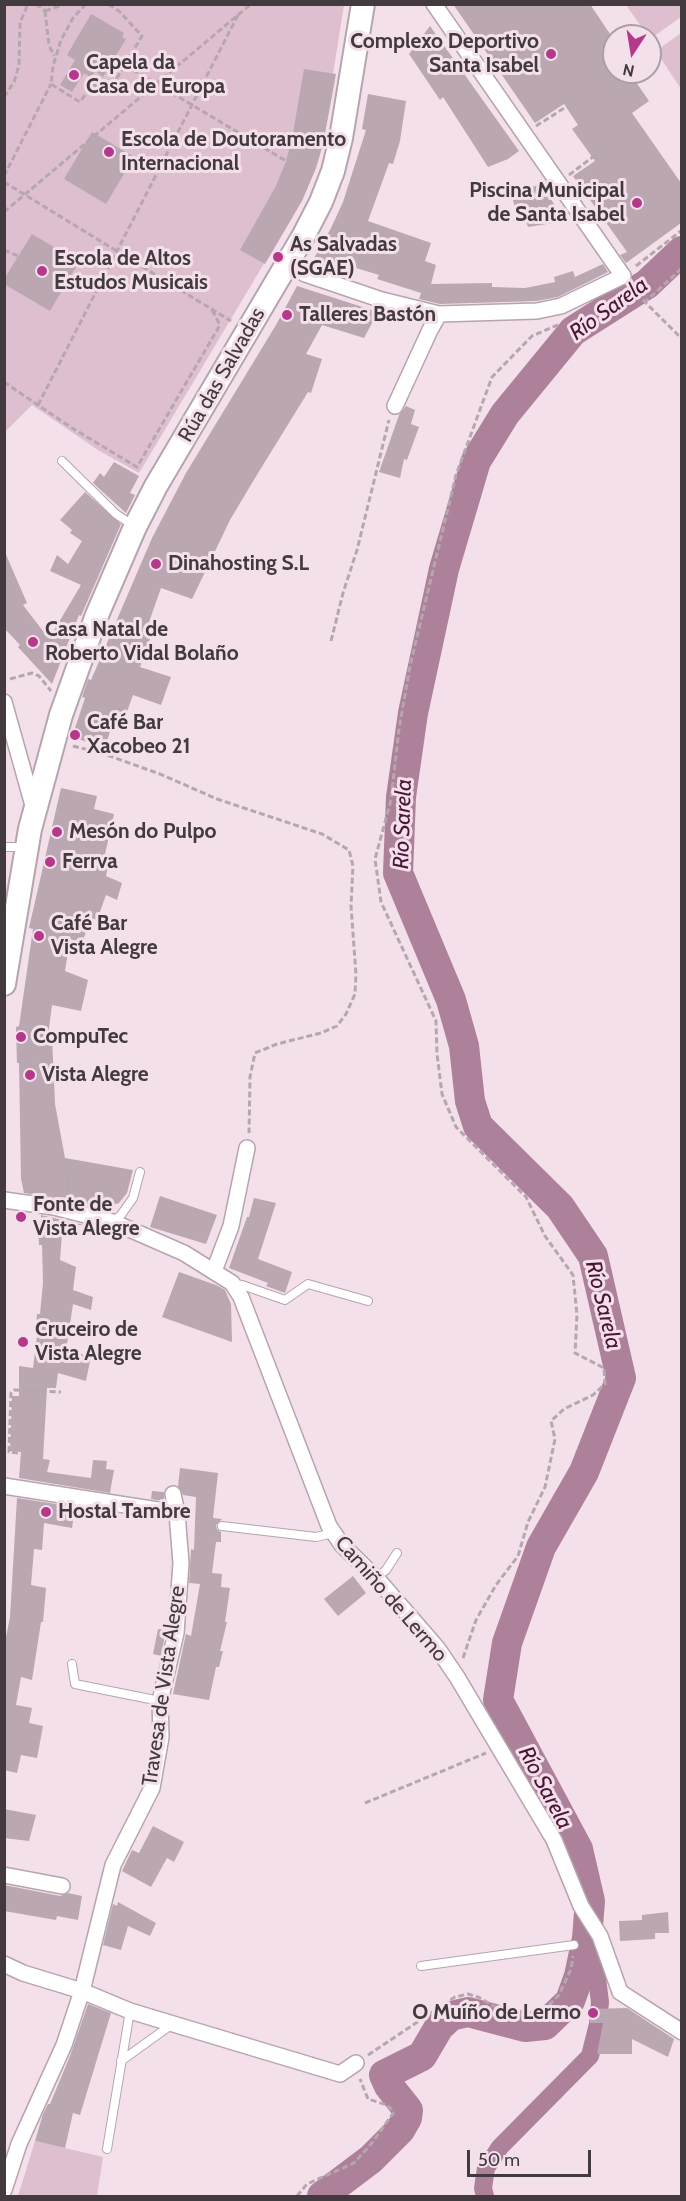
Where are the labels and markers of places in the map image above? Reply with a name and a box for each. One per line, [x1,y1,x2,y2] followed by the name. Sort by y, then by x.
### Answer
[350,29,539,79] place label: Complexo Deportivo Santa Isabel
[544,47,558,61] marker: Complexo Deportivo Santa Isabel
[86,50,225,100] place label: Capela da Casa de Europa
[67,68,81,82] marker: Capela da Casa de Europa
[121,127,346,177] place label: Escola de Doutoramento Internacional
[102,145,116,159] marker: Escola de Doutoramento Internacional
[469,178,625,228] place label: Piscina Municipal de Santa Isabel
[630,196,644,210] marker: Piscina Municipal de Santa Isabel
[290,232,397,282] place label: As Salvadas (SGAE)
[54,246,208,296] place label: Escola de Altos Estudos Musicais
[271,250,285,264] marker: As Salvadas (SGAE)
[35,264,49,278] marker: Escola de Altos Estudos Musicais
[299,302,436,328] place label: Talleres Bastón
[280,308,294,322] marker: Talleres Bastón
[168,551,309,577] place label: Dinahosting S.L
[149,557,163,571] marker: Dinahosting S.L
[45,617,239,667] place label: Casa Natal de Roberto Vidal Bolaño
[26,635,40,649] marker: Casa Natal de Roberto Vidal Bolaño
[87,710,190,760] place label: Café Bar Xacobeo 21
[68,728,82,742] marker: Café Bar Xacobeo 21
[69,819,216,845] place label: Mesón do Pulpo
[50,825,64,839] marker: Mesón do Pulpo
[62,849,118,875] place label: Ferrva
[43,855,57,869] marker: Ferrva
[51,911,157,961] place label: Café Bar Vista Alegre
[32,929,46,943] marker: Café Bar Vista Alegre
[33,1024,128,1050] place label: CompuTec
[14,1030,28,1044] marker: CompuTec
[42,1062,148,1088] place label: Vista Alegre
[23,1068,37,1082] marker: Vista Alegre
[33,1192,139,1242] place label: Fonte de Vista Alegre
[14,1210,28,1224] marker: Fonte de Vista Alegre
[35,1317,141,1367] place label: Cruceiro de Vista Alegre
[16,1335,30,1349] marker: Cruceiro de Vista Alegre
[58,1499,191,1525] place label: Hostal Tambre
[39,1505,53,1519] marker: Hostal Tambre
[412,2000,581,2026] place label: O Muíño de Lermo
[586,2006,600,2020] marker: O Muíño de Lermo

